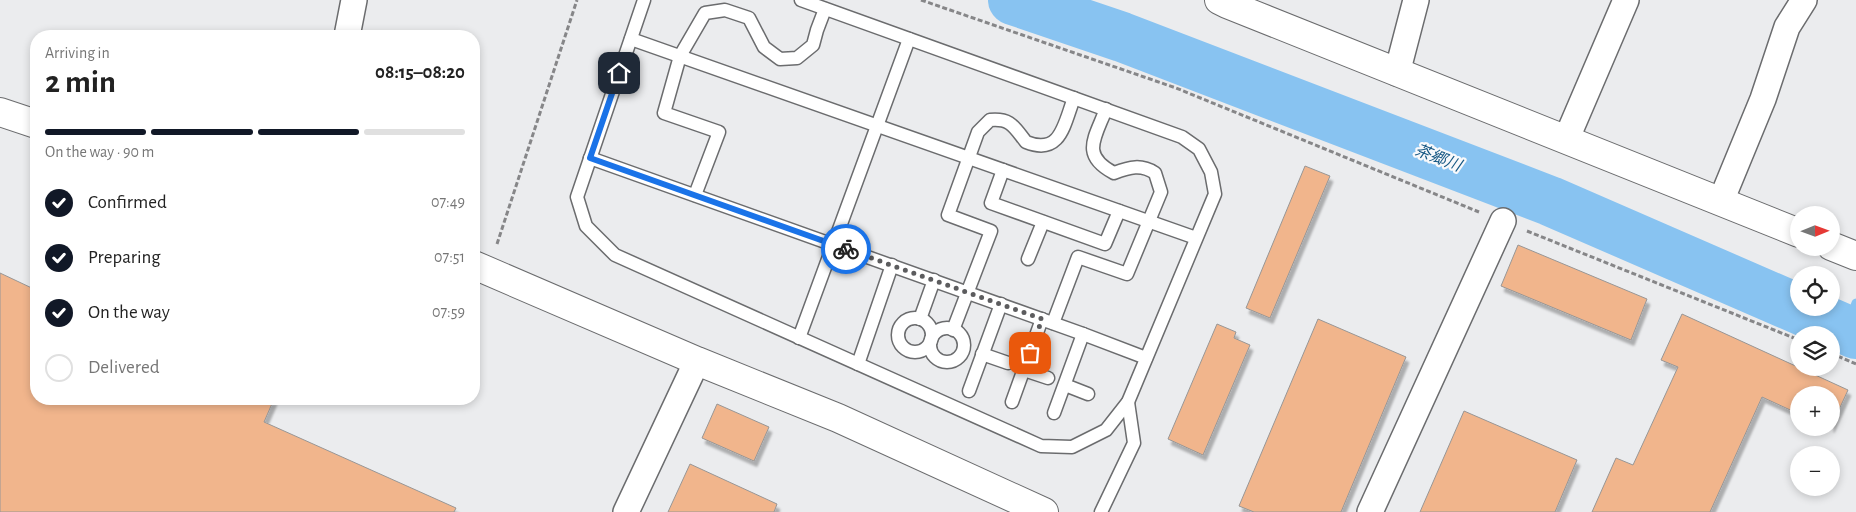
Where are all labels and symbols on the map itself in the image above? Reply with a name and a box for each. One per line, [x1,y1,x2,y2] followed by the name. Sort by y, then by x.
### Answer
[598,52,640,94] pin
[1413,141,1465,175] water label: 茶郷川
[1790,206,1840,256] north arrow
[821,224,871,274] courier
[1009,332,1051,374] pin

